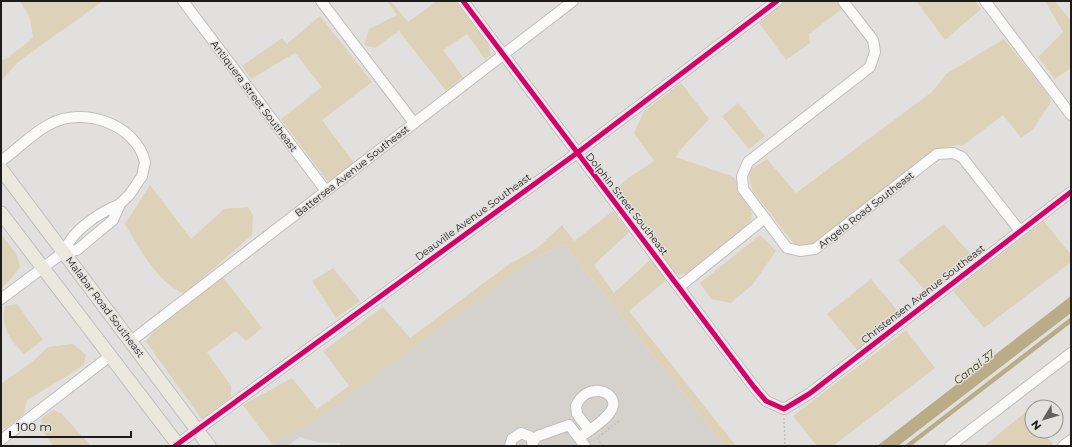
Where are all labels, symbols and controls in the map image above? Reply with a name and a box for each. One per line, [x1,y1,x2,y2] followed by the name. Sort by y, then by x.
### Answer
[208,38,300,154] street label: Antiquera Street Southeast
[292,122,412,220] street label: Battersea Avenue Southeast
[583,150,671,258] street label: Dolphin Street Southeast
[816,169,916,251] street label: Angelo Road Southeast
[413,171,533,263] street label: Deauville Avenue Southeast
[859,242,987,346] street label: Christensen Avenue Southeast
[63,254,147,360] street label: Malabar Road Southeast
[951,346,998,387] water label: Canal 37
[1024,399,1064,439] north arrow
[10,413,131,439] scale bar
[1028,417,1044,433] text: N
[16,419,52,434] text: 100 m

